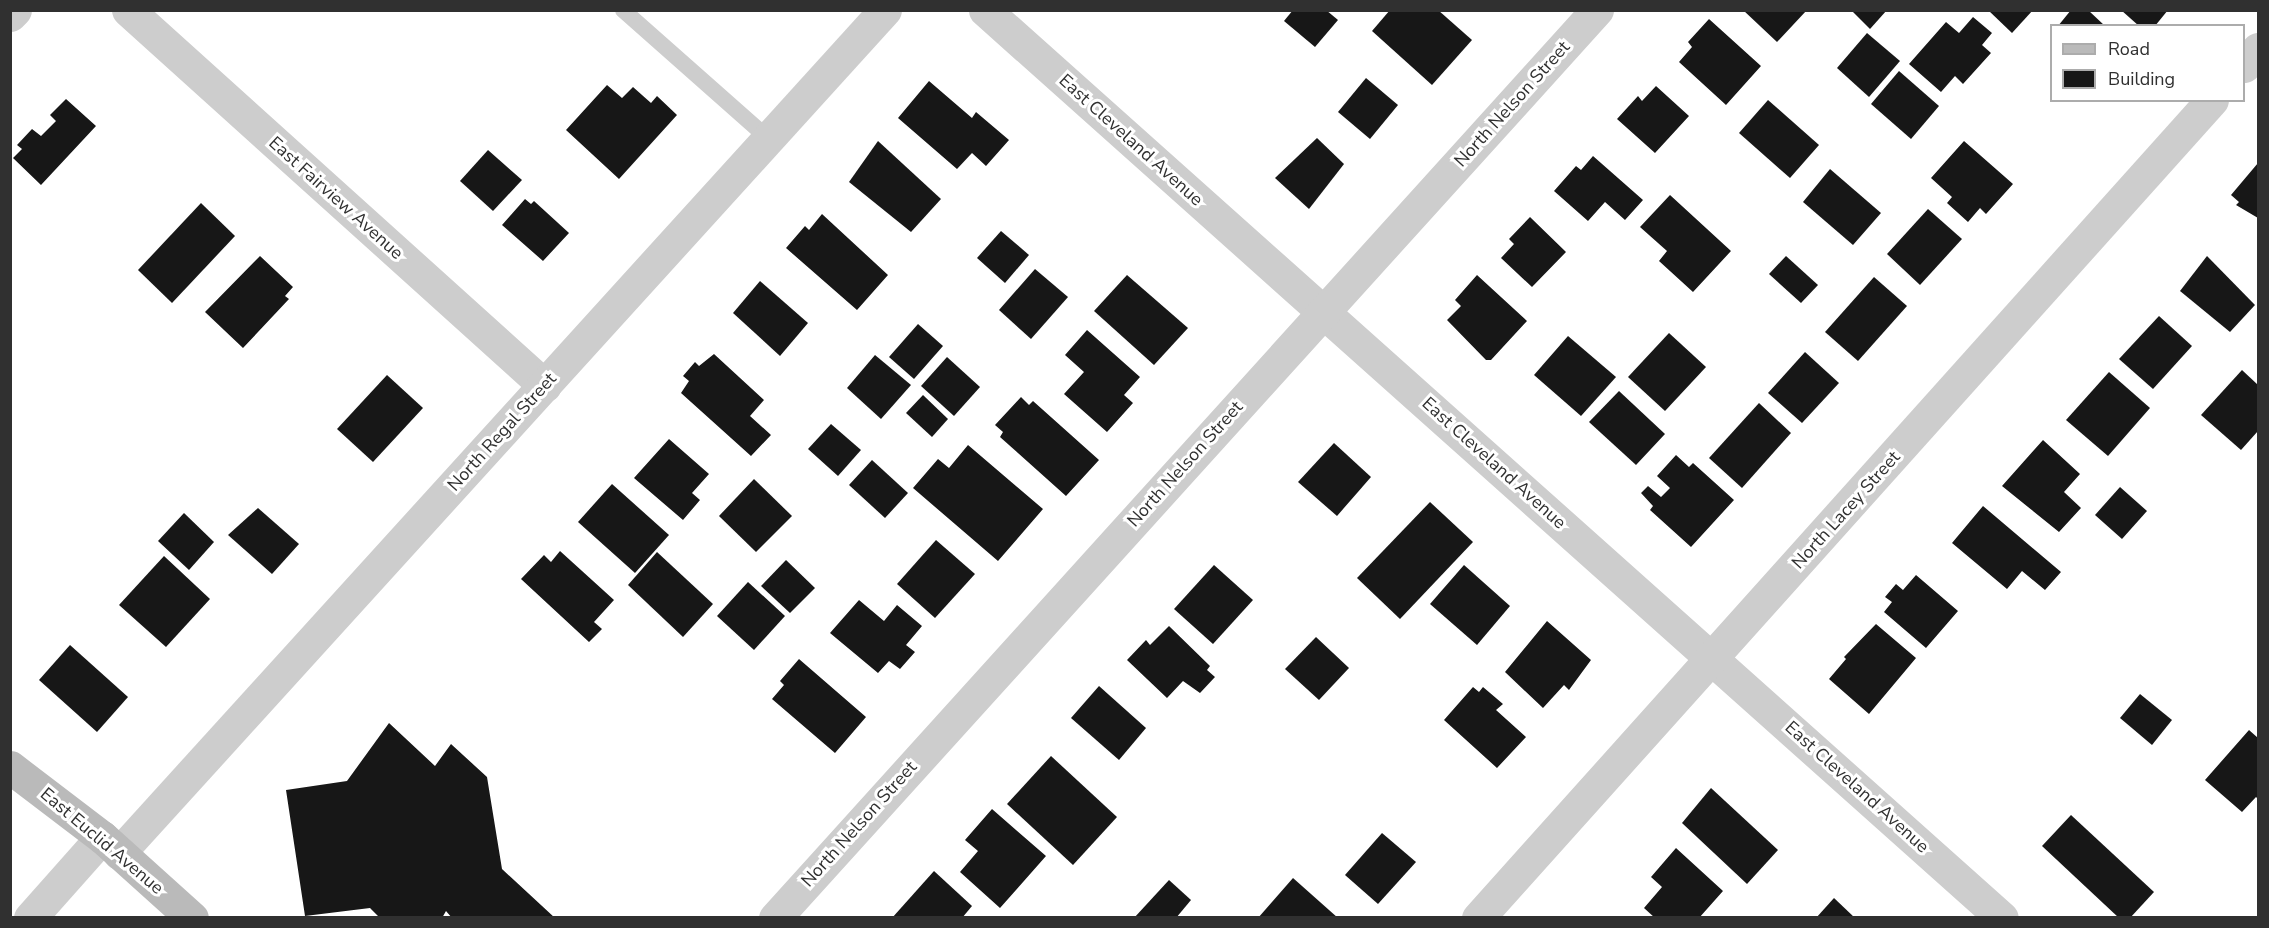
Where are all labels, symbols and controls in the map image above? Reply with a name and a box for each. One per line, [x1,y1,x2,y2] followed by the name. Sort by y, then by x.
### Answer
[2050,24,2245,102] legend
[1450,37,1574,171] street label: North Nelson Street
[2108,37,2150,61] text: Road
[2108,67,2175,91] text: Building
[1055,70,1207,210] street label: East Cleveland Avenue
[264,132,408,264] street label: East Fairview Avenue
[443,368,561,496] street label: North Regal Street
[1418,393,1570,533] street label: East Cleveland Avenue
[1123,397,1247,531] street label: North Nelson Street
[1787,447,1905,573] street label: North Lacey Street
[1781,717,1933,857] street label: East Cleveland Avenue
[797,757,921,891] street label: North Nelson Street
[36,783,168,899] street label: East Euclid Avenue

